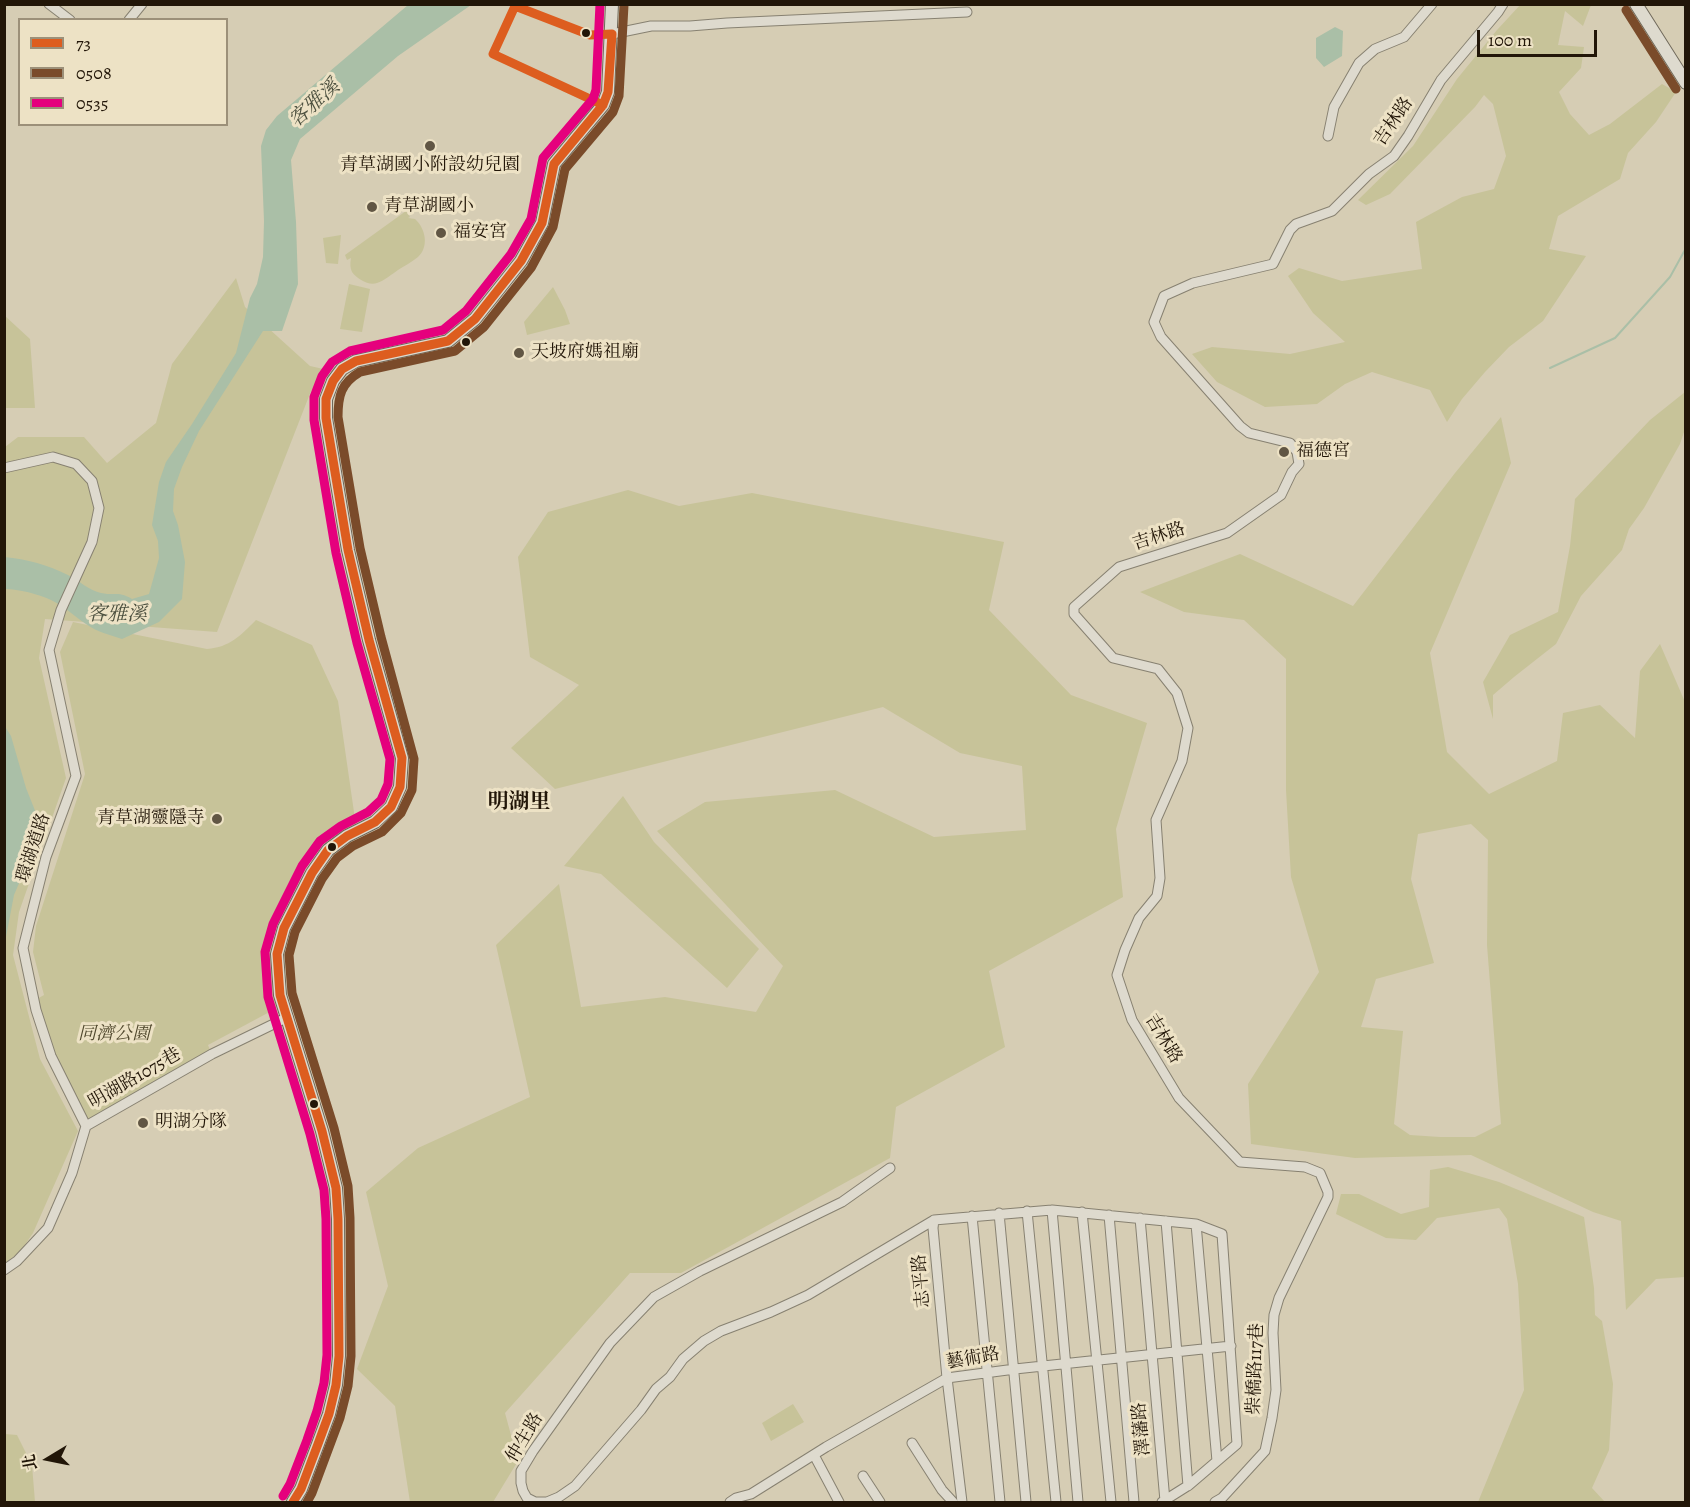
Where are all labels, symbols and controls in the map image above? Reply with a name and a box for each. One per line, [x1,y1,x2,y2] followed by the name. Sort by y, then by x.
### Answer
[18,18,228,126] legend
[1480,18,1600,56] scale bar
[580,27,592,39] unlabelled marker
[1488,28,1532,52] text: 100 m
[76,31,91,55] text: 73
[76,61,112,85] text: 0508
[285,75,345,133] water label: 客雅溪
[76,91,109,115] text: 0535
[1370,94,1418,150] street label: 吉林路
[423,139,437,153] marker: 青草湖國小附設幼兒園
[340,155,520,177] place label: 青草湖國小附設幼兒園
[384,196,474,218] place label: 青草湖國小
[365,200,379,214] marker: 青草湖國小
[453,222,507,244] place label: 福安宮
[434,226,448,240] marker: 福安宮
[460,336,472,348] unlabelled marker
[531,342,639,364] place label: 天坡府媽祖廟
[512,346,526,360] marker: 天坡府媽祖廟
[1296,441,1350,463] place label: 福德宮
[1277,445,1291,459] marker: 福德宮
[1130,518,1188,556] street label: 吉林路
[87,603,147,627] water label: 客雅溪
[488,790,550,816] district label: 明湖里
[97,808,205,830] place label: 青草湖靈隱寺
[13,810,55,886] street label: 環湖道路
[210,812,224,826] marker: 青草湖靈隱寺
[326,841,338,853] unlabelled marker
[1140,1010,1186,1068] street label: 吉林路
[78,1024,150,1046] park label: 同濟公園
[85,1044,185,1114] street label: 明湖路1075巷
[308,1098,320,1110] unlabelled marker
[155,1112,227,1134] place label: 明湖分隊
[136,1116,150,1130] marker: 明湖分隊
[909,1253,935,1309] street label: 志平路
[1244,1323,1268,1415] street label: 柴橋路117巷
[945,1344,1001,1374] street label: 藝術路
[1129,1401,1155,1457] street label: 澤藩路
[502,1409,548,1467] street label: 仲生路
[18,1429,78,1489] north arrow
[18,1452,42,1472] text: 北

